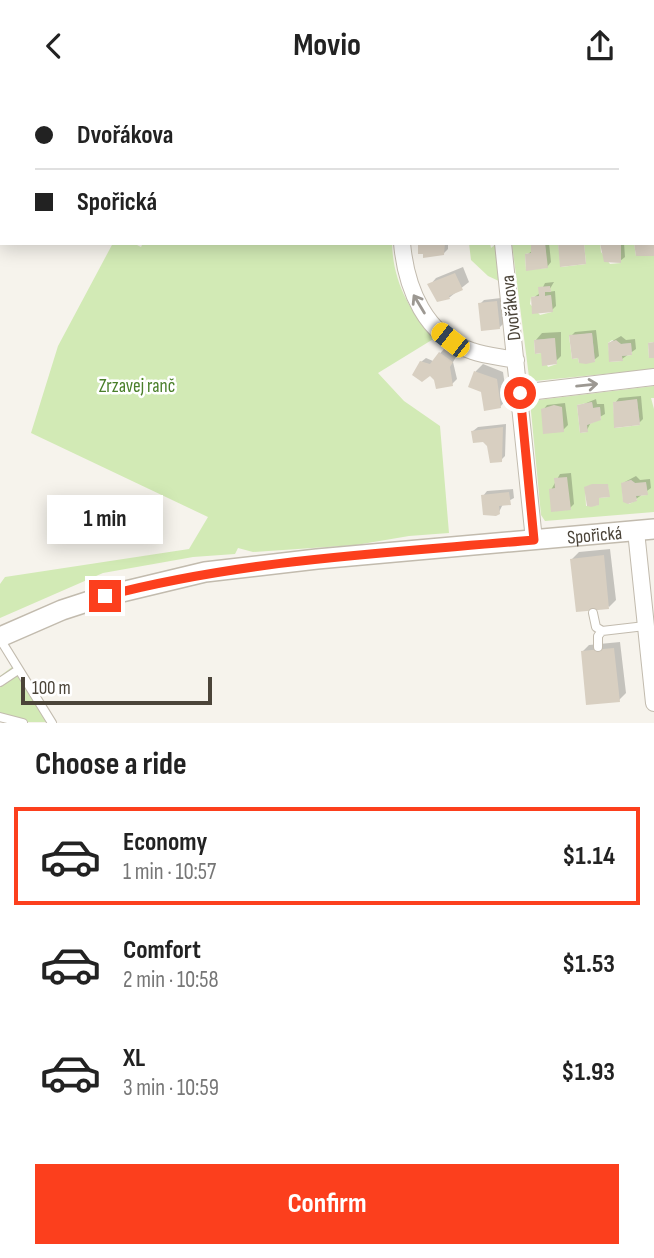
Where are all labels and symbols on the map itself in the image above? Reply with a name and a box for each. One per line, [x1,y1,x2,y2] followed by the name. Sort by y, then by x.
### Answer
[497,274,526,342] street label: Dvořákova
[412,295,426,315] one-way arrow
[427,319,474,361] car
[99,375,175,398] park label: Zrzavej ranč
[504,377,536,409] route start
[575,378,598,391] one-way arrow
[47,495,163,543] callout: 1 min
[566,522,623,550] street label: Spořická
[89,580,121,612] route end
[21,673,212,705] scale bar

